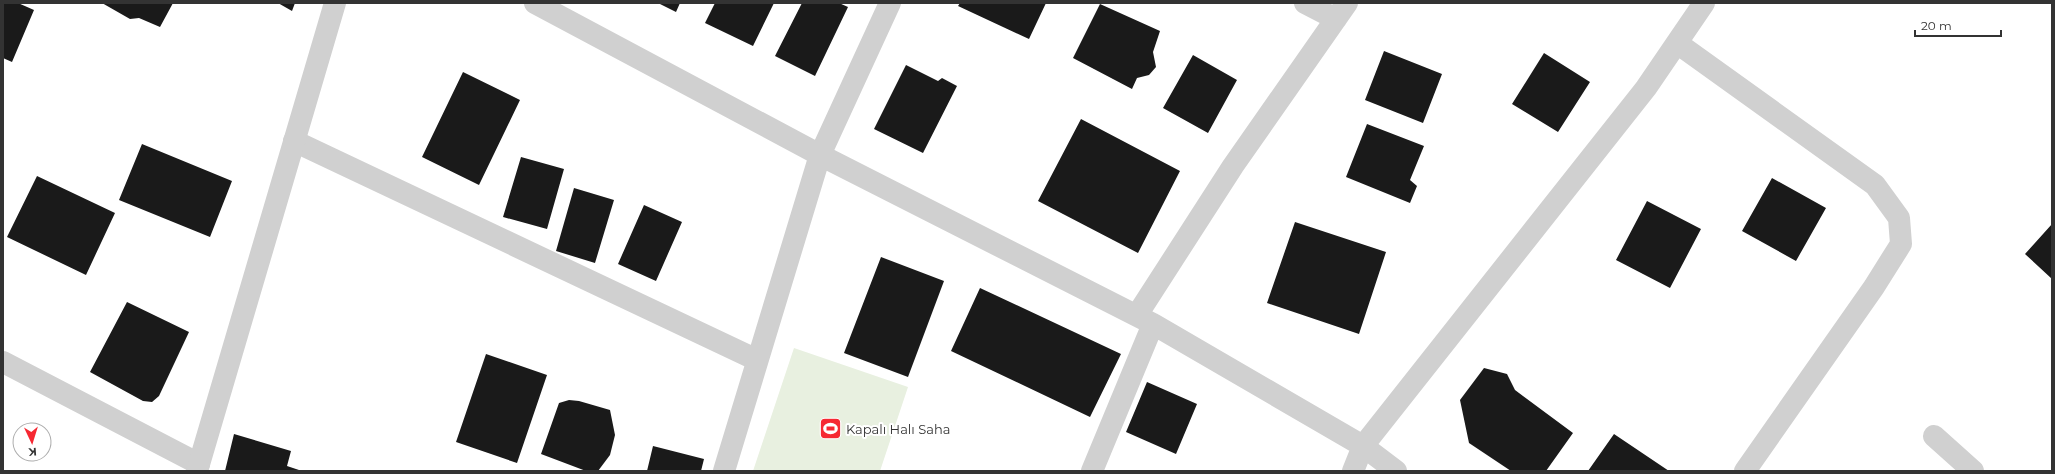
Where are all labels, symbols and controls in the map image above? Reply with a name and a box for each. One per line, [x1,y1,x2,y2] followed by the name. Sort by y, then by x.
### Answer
[1915,12,2001,38] scale bar
[1921,18,1952,33] text: 20 m
[817,416,843,442] sports icon: Kapalı Halı Saha
[846,421,950,437] place label: Kapalı Halı Saha
[12,422,52,462] north arrow
[27,445,37,459] text: K

